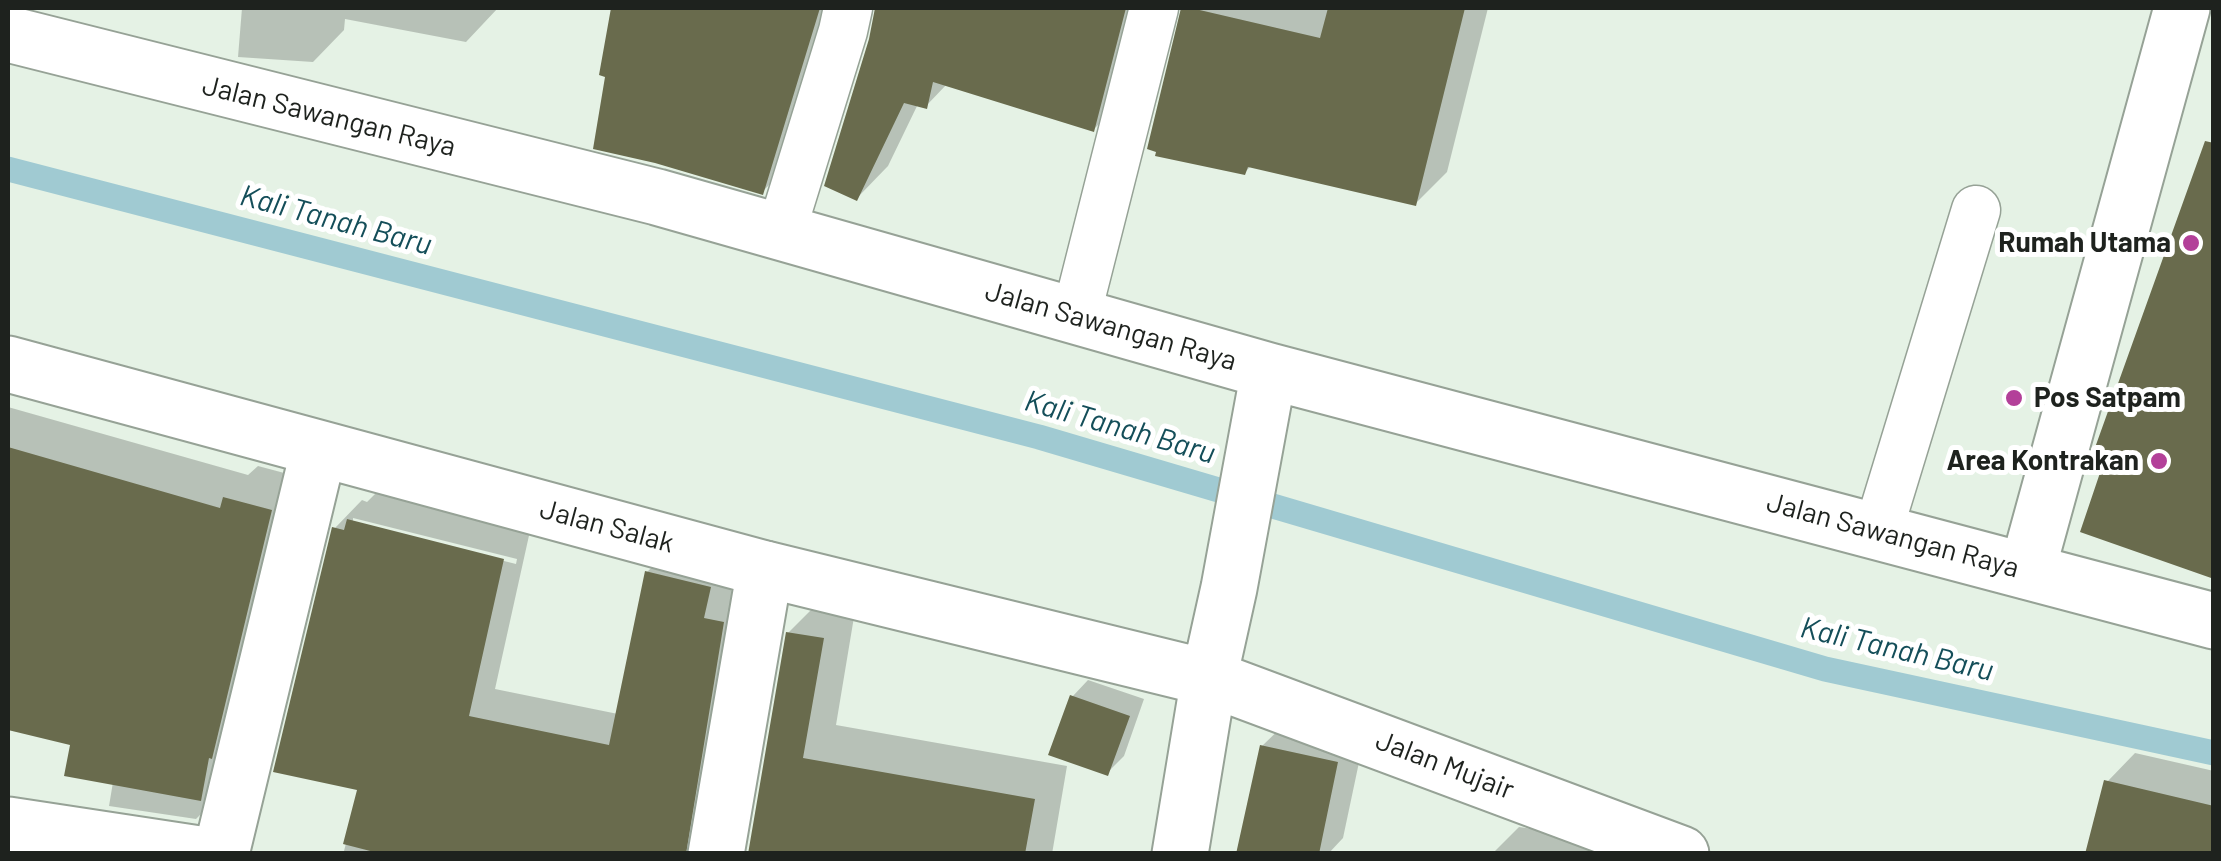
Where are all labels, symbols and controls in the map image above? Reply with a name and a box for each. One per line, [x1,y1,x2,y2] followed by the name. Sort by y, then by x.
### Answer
[199,68,459,164] street label: Jalan Sawangan Raya
[236,177,436,263] water label: Kali Tanah Baru
[1998,226,2171,260] place label: Rumah Utama
[2180,232,2202,254] marker: Rumah Utama
[982,274,1240,378] street label: Jalan Sawangan Raya
[2034,381,2181,415] place label: Pos Satpam
[1020,383,1220,471] water label: Kali Tanah Baru
[2003,387,2025,409] marker: Pos Satpam
[1947,444,2139,478] place label: Area Kontrakan
[2148,450,2170,472] marker: Area Kontrakan
[1763,485,2023,585] street label: Jalan Sawangan Raya
[536,492,678,560] street label: Jalan Salak
[1797,609,1997,689] water label: Kali Tanah Baru
[1371,723,1519,807] street label: Jalan Mujair

